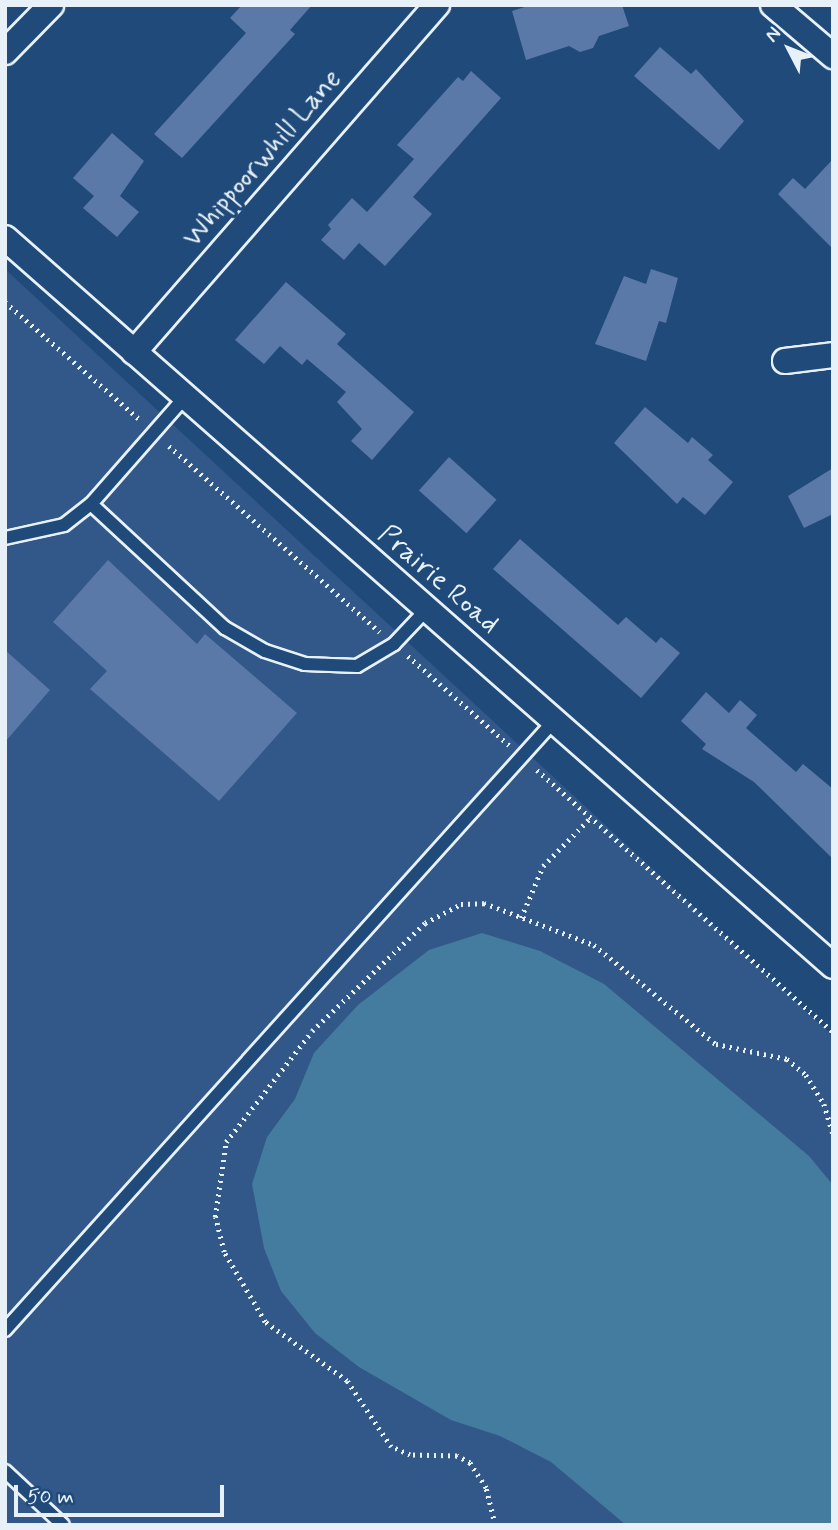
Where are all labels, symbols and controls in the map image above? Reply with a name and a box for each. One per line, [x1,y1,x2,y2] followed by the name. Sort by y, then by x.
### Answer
[754,14,824,84] north arrow
[759,22,787,48] text: N
[177,63,349,255] street label: Whippoorwhill Lane
[372,519,504,641] street label: Prairie Road
[18,1470,228,1514] scale bar
[27,1483,74,1511] text: 50 m

